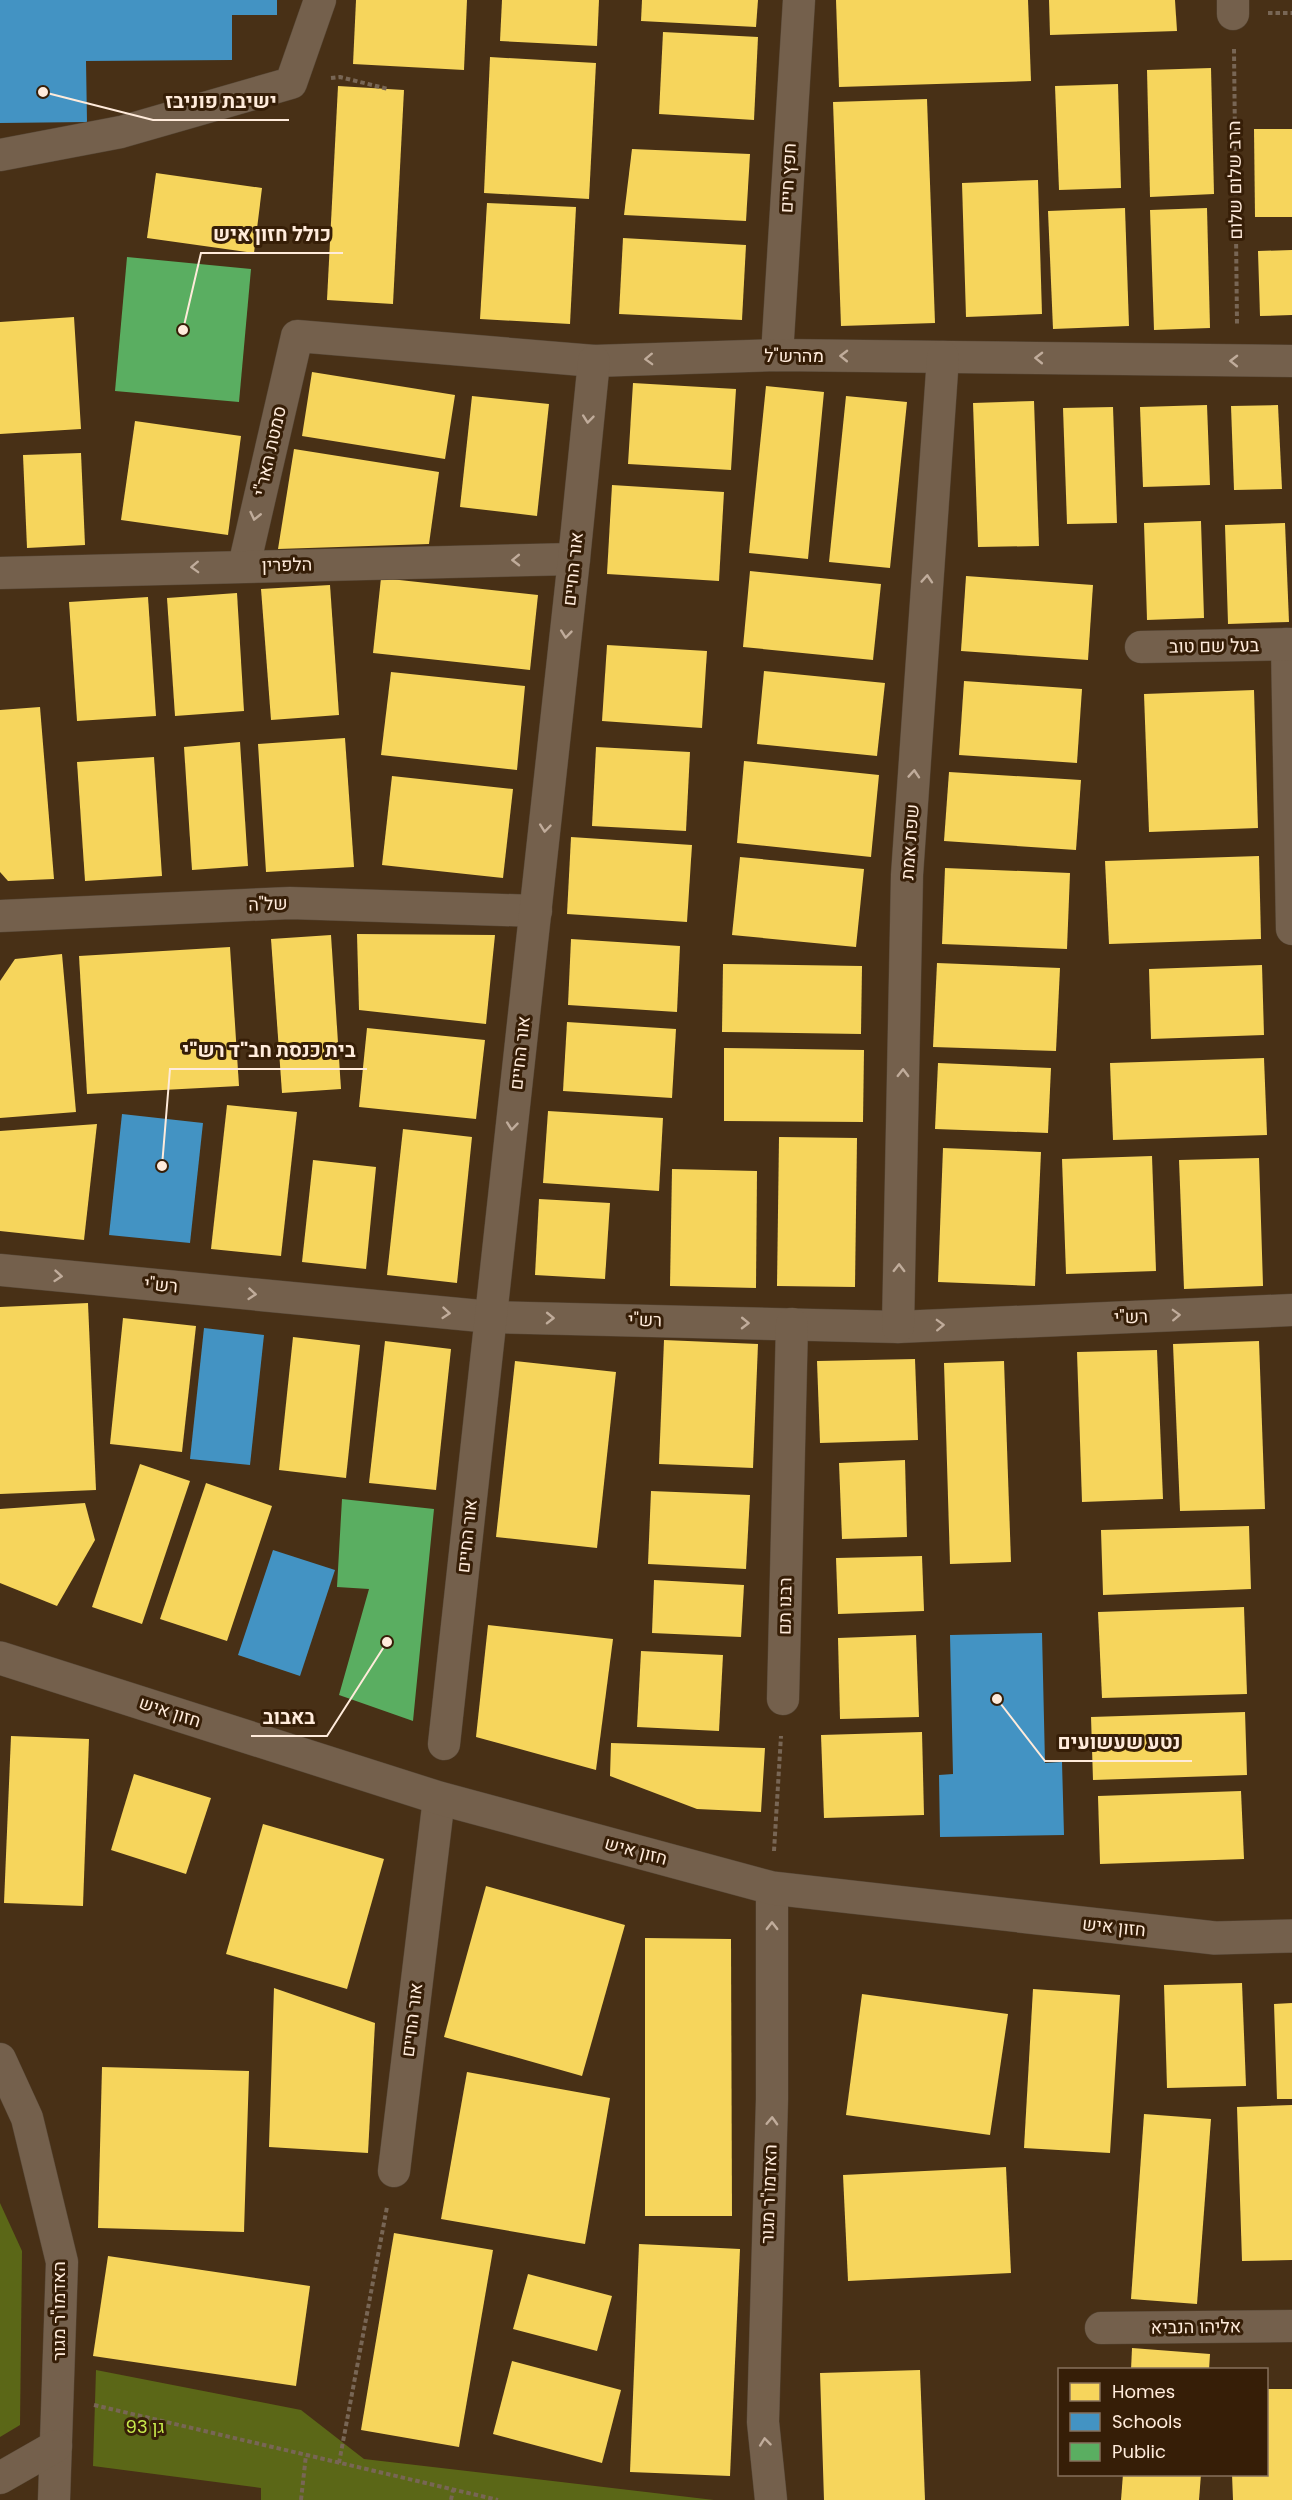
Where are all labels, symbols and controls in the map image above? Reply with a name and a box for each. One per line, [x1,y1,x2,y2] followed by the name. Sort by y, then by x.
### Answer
[153,82,289,120] callout: ישיבת פוניבז
[165,87,277,115] text: ישיבת פוניבז
[1221,120,1248,240] street label: הרב שלום שלום
[773,142,802,214] street label: חפץ חיים
[201,215,343,253] callout: כולל חזון איש
[213,220,331,248] text: כולל חזון איש
[764,343,824,368] street label: מהרש"ל
[839,350,848,362] one-way arrow
[1034,352,1043,365] one-way arrow
[644,353,653,366] one-way arrow
[1229,354,1238,367] one-way arrow
[247,403,292,498] street label: סמטת האר"י
[582,415,595,424] one-way arrow
[249,511,262,521] one-way arrow
[556,531,589,607] street label: אור החיים
[261,552,312,577] street label: הלפרין
[511,554,520,566] one-way arrow
[190,561,199,574] one-way arrow
[921,575,934,584] one-way arrow
[560,630,573,639] one-way arrow
[1169,632,1260,659] street label: בעל שם טוב
[907,769,920,778] one-way arrow
[894,803,925,881] street label: שפת אמת
[539,823,551,833] one-way arrow
[248,890,288,917] street label: של"ה
[503,1015,536,1091] street label: אור החיים
[170,1031,367,1069] callout: בית כנסת חב"ד רש"י
[182,1036,356,1064] text: בית כנסת חב"ד רש"י
[897,1069,909,1078] one-way arrow
[506,1122,519,1131] one-way arrow
[893,1264,905,1273] one-way arrow
[54,1269,63,1282] one-way arrow
[143,1271,179,1298] street label: רש"י
[248,1287,257,1300] one-way arrow
[1114,1303,1148,1330] street label: רש"י
[442,1306,451,1319] one-way arrow
[628,1307,662,1332] street label: רש"י
[1172,1308,1181,1321] one-way arrow
[545,1312,554,1325] one-way arrow
[740,1316,749,1329] one-way arrow
[935,1319,944,1331] one-way arrow
[450,1498,483,1574] street label: אור החיים
[771,1577,798,1635] street label: רבנו תם
[136,1690,204,1733] street label: חזון איש
[251,1698,327,1736] callout: באבוב
[263,1703,315,1731] text: באבוב
[1045,1723,1192,1761] callout: נטע שעשועים
[1058,1728,1180,1756] text: נטע שעשועים
[602,1830,670,1871] street label: חזון איש
[1081,1911,1147,1942] street label: חזון איש
[766,1922,778,1931] one-way arrow
[395,1982,428,2058] street label: אור החיים
[765,2117,778,2126] one-way arrow
[754,2144,783,2244] street label: האדמו"ר מגור
[46,2261,71,2361] street label: האדמו"ר מגור
[1151,2313,1241,2340] street label: אליהו הנביא
[1058,2368,1268,2476] legend
[1112,2379,1175,2404] text: Homes
[1112,2409,1182,2434] text: Schools
[126,2414,164,2439] park label: גן 93
[759,2437,772,2446] one-way arrow
[1112,2439,1166,2464] text: Public

